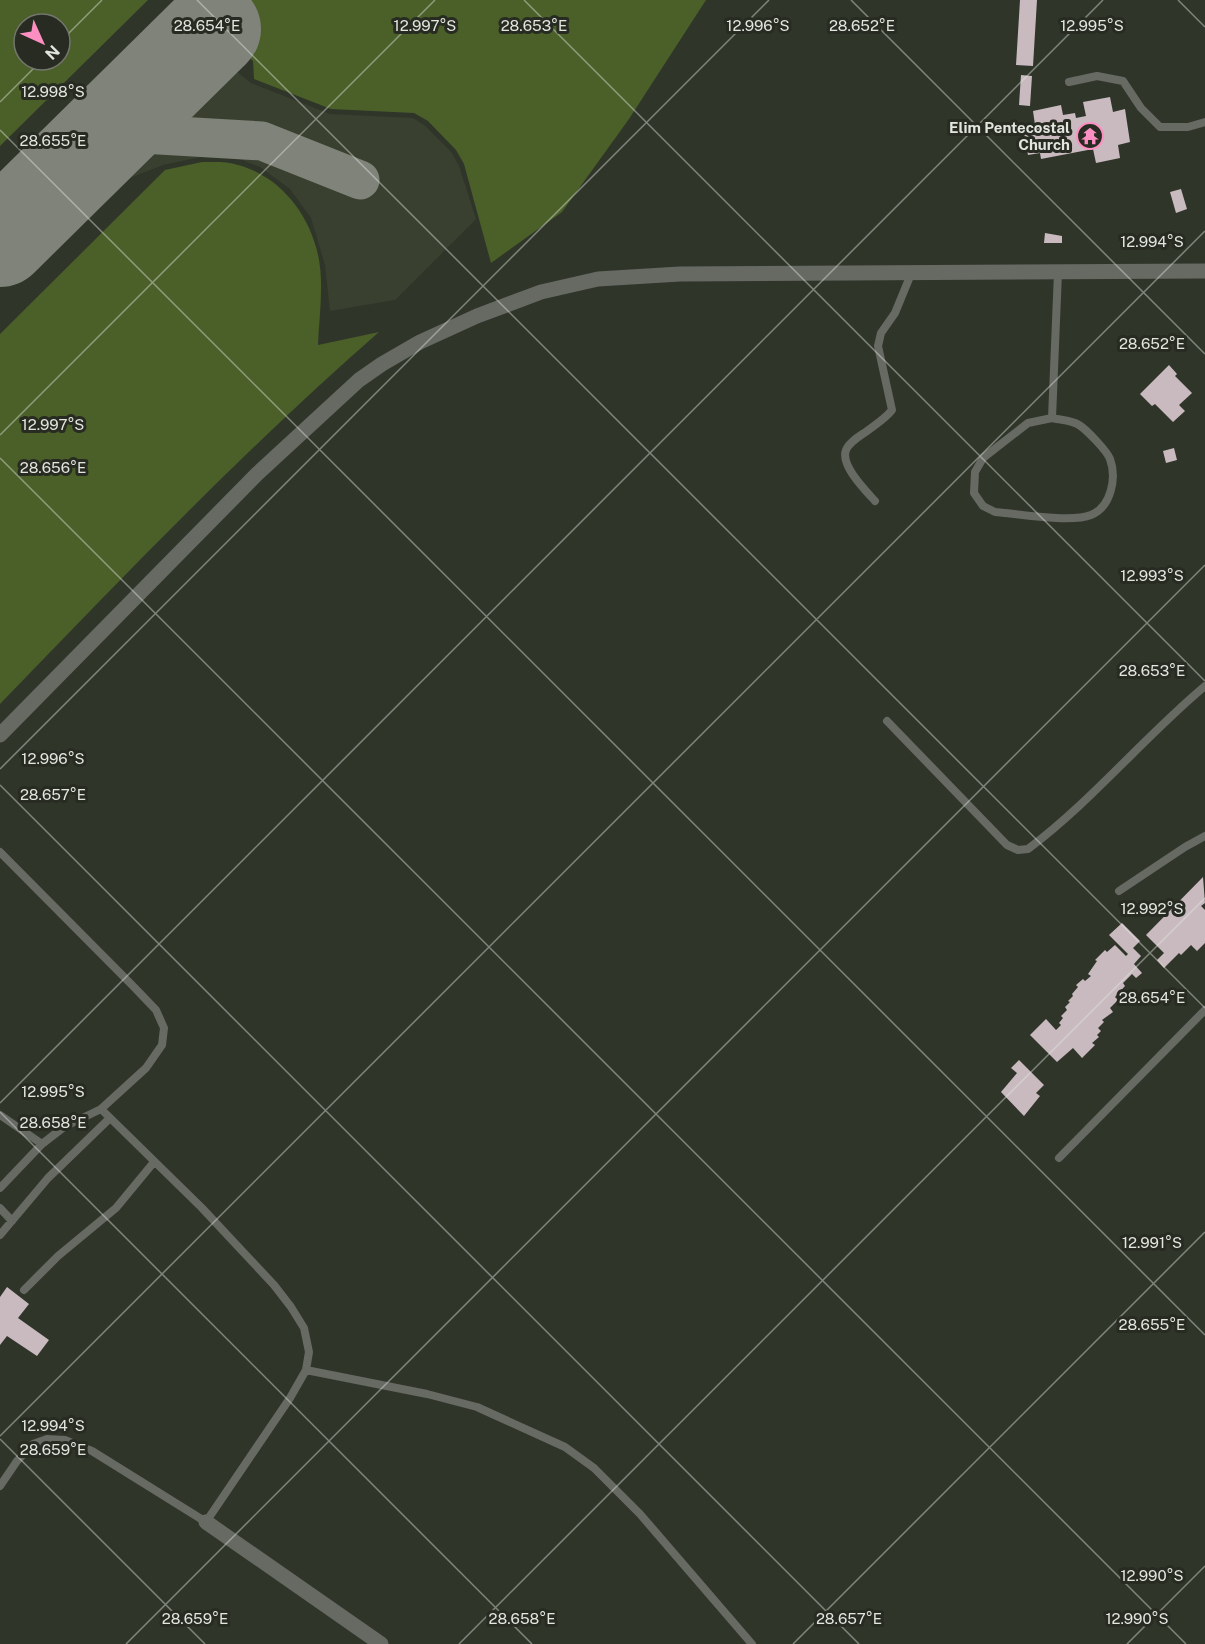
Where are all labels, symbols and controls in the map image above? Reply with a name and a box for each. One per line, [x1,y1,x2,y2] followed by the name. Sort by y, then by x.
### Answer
[12,12,72,72] north arrow
[174,17,240,34] text: 28.654°E
[394,17,456,34] text: 12.997°S
[501,17,567,34] text: 28.653°E
[726,17,790,34] text: 12.996°S
[829,17,895,34] text: 28.652°E
[1060,17,1124,34] text: 12.995°S
[41,41,63,63] text: N
[21,83,85,100] text: 12.998°S
[949,119,1070,153] place label: Elim Pentecostal Church
[1075,121,1105,151] temple icon: Elim Pentecostal Church
[20,132,86,149] text: 28.655°E
[1120,233,1184,250] text: 12.994°S
[1119,335,1185,352] text: 28.652°E
[22,416,84,433] text: 12.997°S
[20,459,86,476] text: 28.656°E
[1120,567,1184,584] text: 12.993°S
[1119,662,1185,679] text: 28.653°E
[21,750,85,767] text: 12.996°S
[20,786,86,803] text: 28.657°E
[1121,900,1184,917] text: 12.992°S
[1119,989,1185,1006] text: 28.654°E
[21,1083,85,1100] text: 12.995°S
[20,1114,86,1131] text: 28.658°E
[1122,1234,1182,1251] text: 12.991°S
[1119,1316,1185,1333] text: 28.655°E
[21,1417,85,1434] text: 12.994°S
[20,1441,86,1458] text: 28.659°E
[1120,1567,1184,1584] text: 12.990°S
[162,1610,228,1627] text: 28.659°E
[489,1610,555,1627] text: 28.658°E
[816,1610,882,1627] text: 28.657°E
[1105,1610,1169,1627] text: 12.990°S

